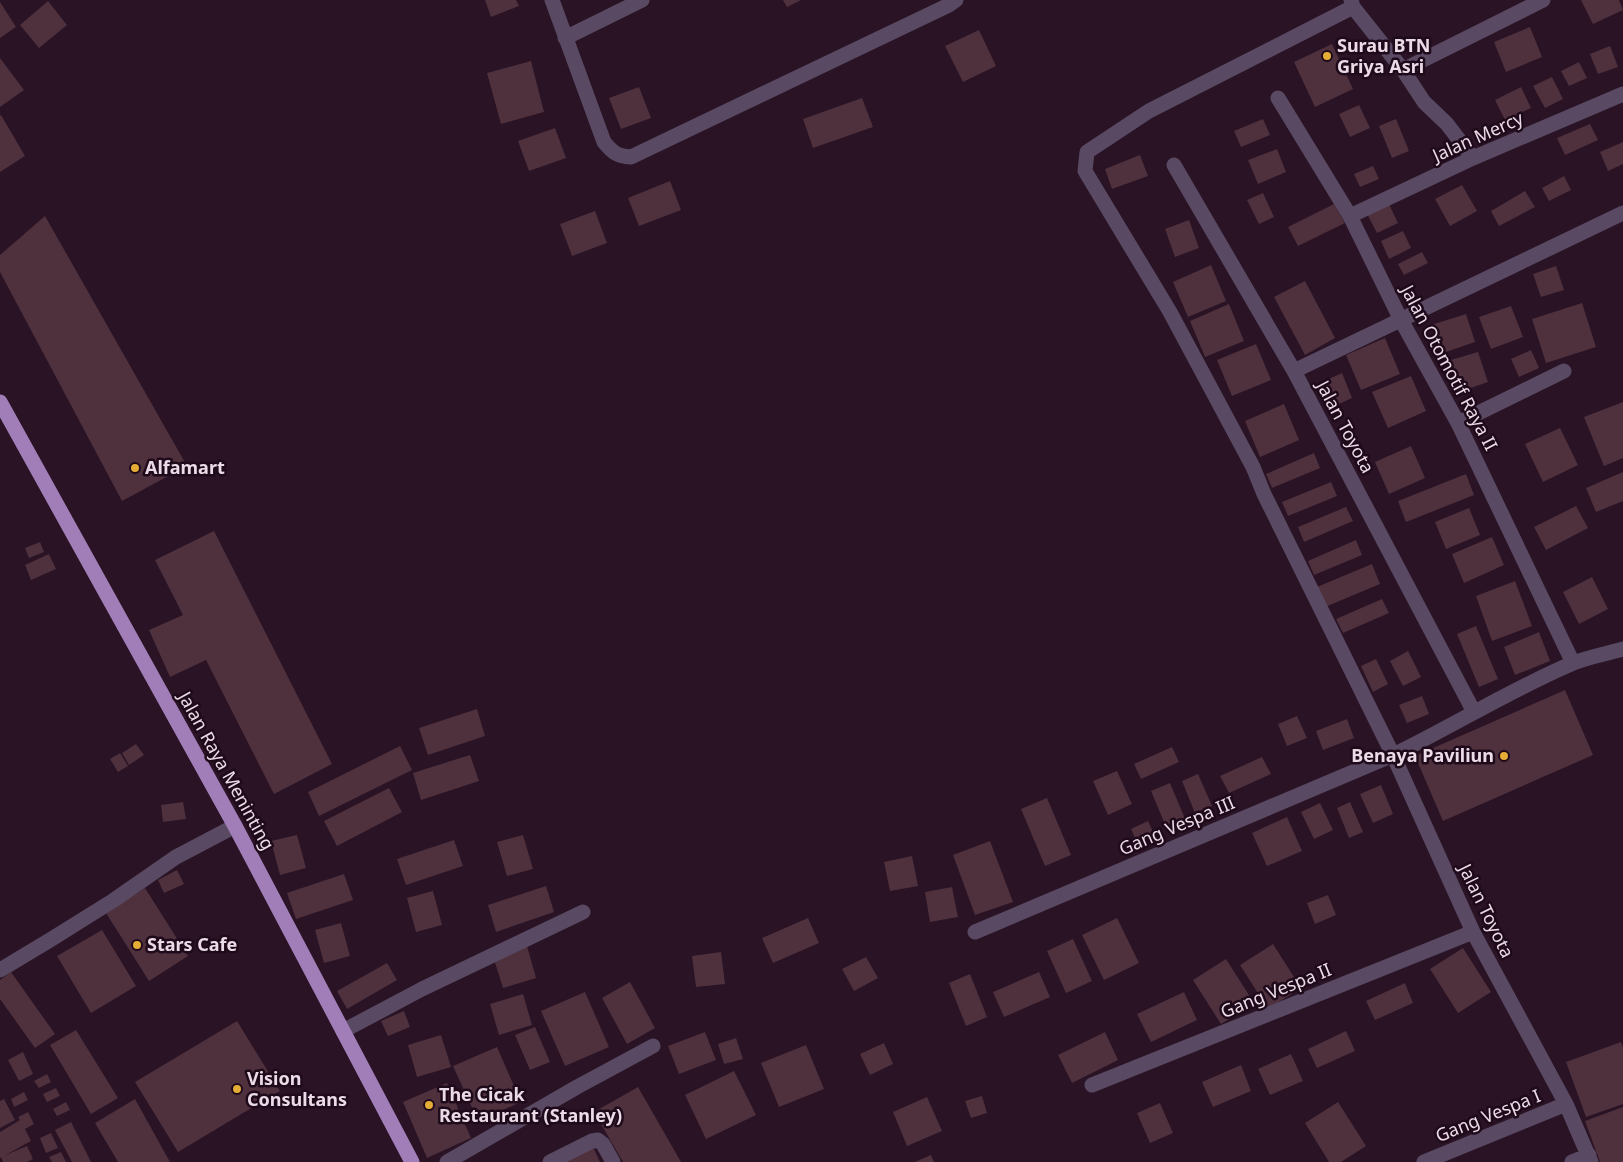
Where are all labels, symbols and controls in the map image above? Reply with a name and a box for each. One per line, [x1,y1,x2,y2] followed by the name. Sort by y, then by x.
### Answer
[1337,33,1430,78] place label: Surau BTN Griya Asri
[1321,50,1333,62] marker: Surau BTN Griya Asri
[1427,105,1527,168] street label: Jalan Mercy
[1395,279,1504,454] street label: Jalan Otomotif Raya II
[1311,374,1380,477] street label: Jalan Toyota
[145,455,225,479] place label: Alfamart
[129,462,141,474] marker: Alfamart
[172,685,280,854] street label: Jalan Raya Meninting
[1351,743,1494,767] place label: Benaya Paviliun
[1498,750,1510,762] marker: Benaya Paviliun
[1115,790,1238,860] street label: Gang Vespa III
[1453,858,1520,961] street label: Jalan Toyota
[147,932,237,956] place label: Stars Cafe
[131,939,143,951] marker: Stars Cafe
[1217,957,1335,1023] street label: Gang Vespa II
[247,1066,347,1111] place label: Vision Consultans
[439,1082,622,1127] place label: The Cicak Restaurant (Stanley)
[231,1083,243,1095] marker: Vision Consultans
[1432,1083,1544,1147] street label: Gang Vespa I
[423,1099,435,1111] marker: The Cicak Restaurant (Stanley)

